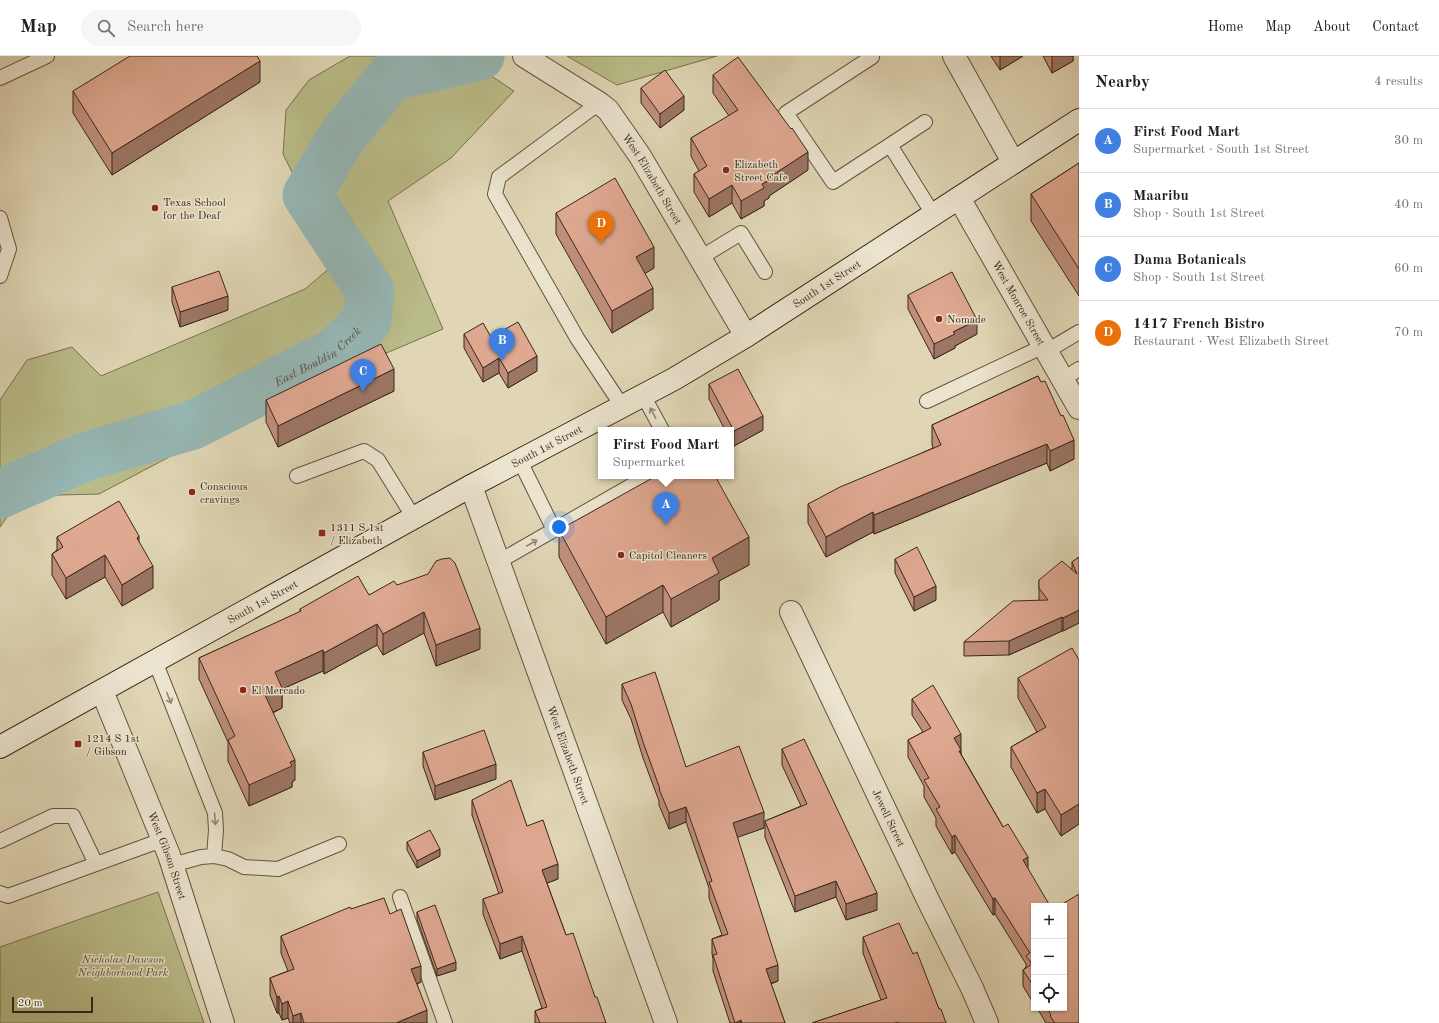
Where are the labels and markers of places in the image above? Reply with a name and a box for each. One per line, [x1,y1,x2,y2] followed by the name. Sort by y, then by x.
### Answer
[734,160,788,184] place label: Elizabeth Street Cafe
[721,165,731,175] marker: Elizabeth Street Cafe
[163,198,226,222] place label: Texas School for the Deaf
[150,203,160,213] marker: Texas School for the Deaf
[588,211,614,244] pin: D
[934,314,944,324] marker: Nomade
[947,315,986,326] place label: Nomade
[489,328,515,361] pin: B
[350,359,376,392] pin: C
[200,482,248,506] place label: Conscious cravings
[187,487,197,497] marker: Conscious cravings
[653,492,679,525] pin: A
[330,523,384,547] place label: 1311 S 1st / Elizabeth
[317,528,327,538] marker: 1311 S 1st / Elizabeth
[616,550,626,560] marker: Capitol Cleaners
[629,551,707,562] place label: Capitol Cleaners
[238,685,248,695] marker: El Mercado
[251,686,305,697] place label: El Mercado
[86,734,140,758] place label: 1214 S 1st / Gibson
[73,739,83,749] marker: 1214 S 1st / Gibson

